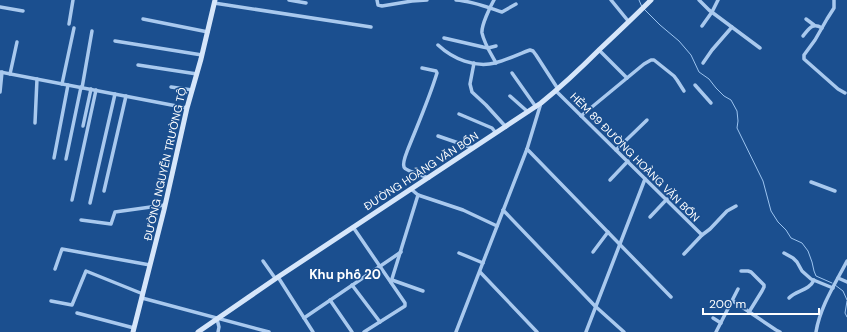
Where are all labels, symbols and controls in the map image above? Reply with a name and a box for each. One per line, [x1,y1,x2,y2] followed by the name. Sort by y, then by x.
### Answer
[141,86,190,242] street label: ĐƯỜNG NGUYỄN TRƯỜNG TỘ
[567,89,703,225] street label: HẺM 89 ĐƯỜNG HOÀNG VĂN BỔN
[361,129,481,213] street label: ĐƯỜNG HOÀNG VĂN BỔN
[309,266,381,283] district label: Khu phố 20
[703,290,819,316] scale bar
[709,296,746,312] text: 200 m

